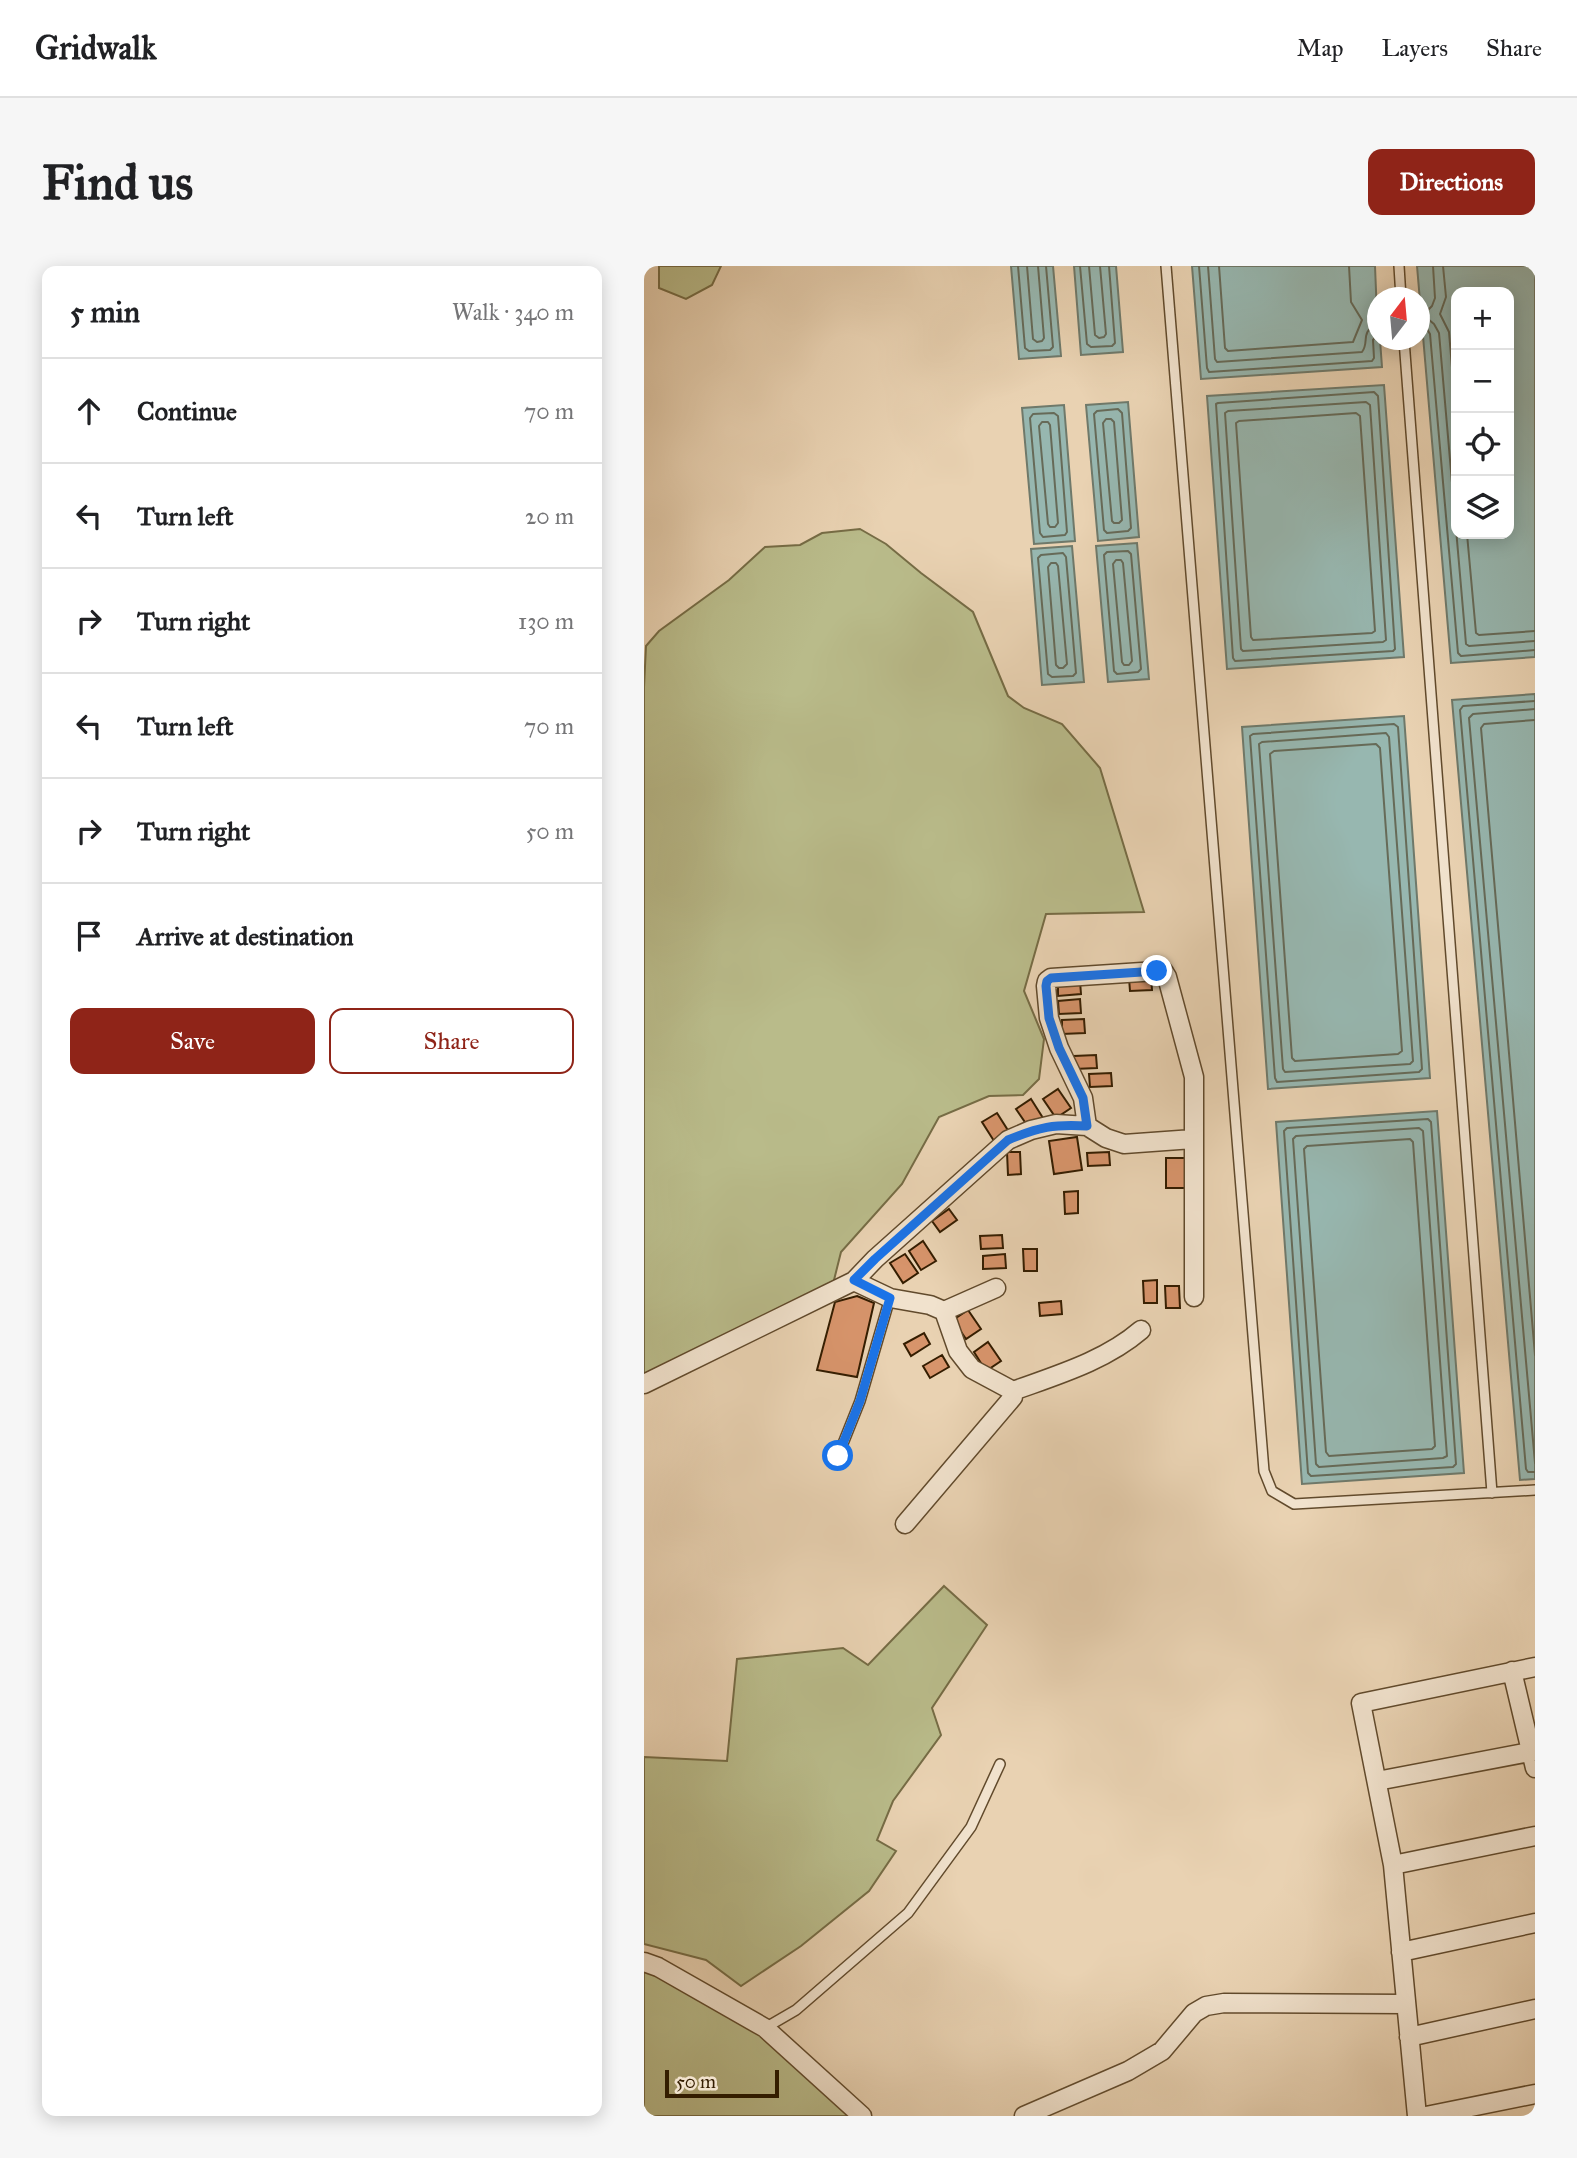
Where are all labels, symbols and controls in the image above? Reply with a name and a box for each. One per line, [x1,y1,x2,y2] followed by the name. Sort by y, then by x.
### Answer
[35,28,157,68] text: Gridwalk
[1297,33,1344,63] text: Map
[1382,33,1448,63] text: Layers
[1486,33,1542,63] text: Share
[1368,149,1535,215] button: Directions
[42,153,193,212] text: Find us
[1367,287,1430,350] north arrow
[1451,287,1514,539] map controls
[1451,287,1514,350] button: +
[70,294,140,330] text: 5 min
[452,298,574,326] text: Walk · 340 m
[1451,350,1514,413] button: −
[70,392,108,430] icon: ahead
[137,395,237,427] text: Continue
[524,397,574,425] text: 70 m
[1451,413,1514,476] button: locate
[1451,476,1514,539] button: layers
[70,497,108,535] icon: left
[137,500,233,532] text: Turn left
[525,502,574,530] text: 20 m
[70,602,108,640] icon: right
[137,605,250,637] text: Turn right
[518,607,574,635] text: 130 m
[70,707,108,745] icon: left
[137,710,233,742] text: Turn left
[524,712,574,740] text: 70 m
[70,812,108,850] icon: right
[137,815,250,847] text: Turn right
[526,817,574,845] text: 50 m
[70,917,108,955] icon: arrive
[137,920,354,952] text: Arrive at destination
[1141,955,1172,986] route end
[70,1008,315,1074] button: Save
[329,1008,574,1074] button: Share
[822,1440,853,1471] route start
[665,2067,779,2099] scale bar
[676,2070,716,2093] text: 50 m

